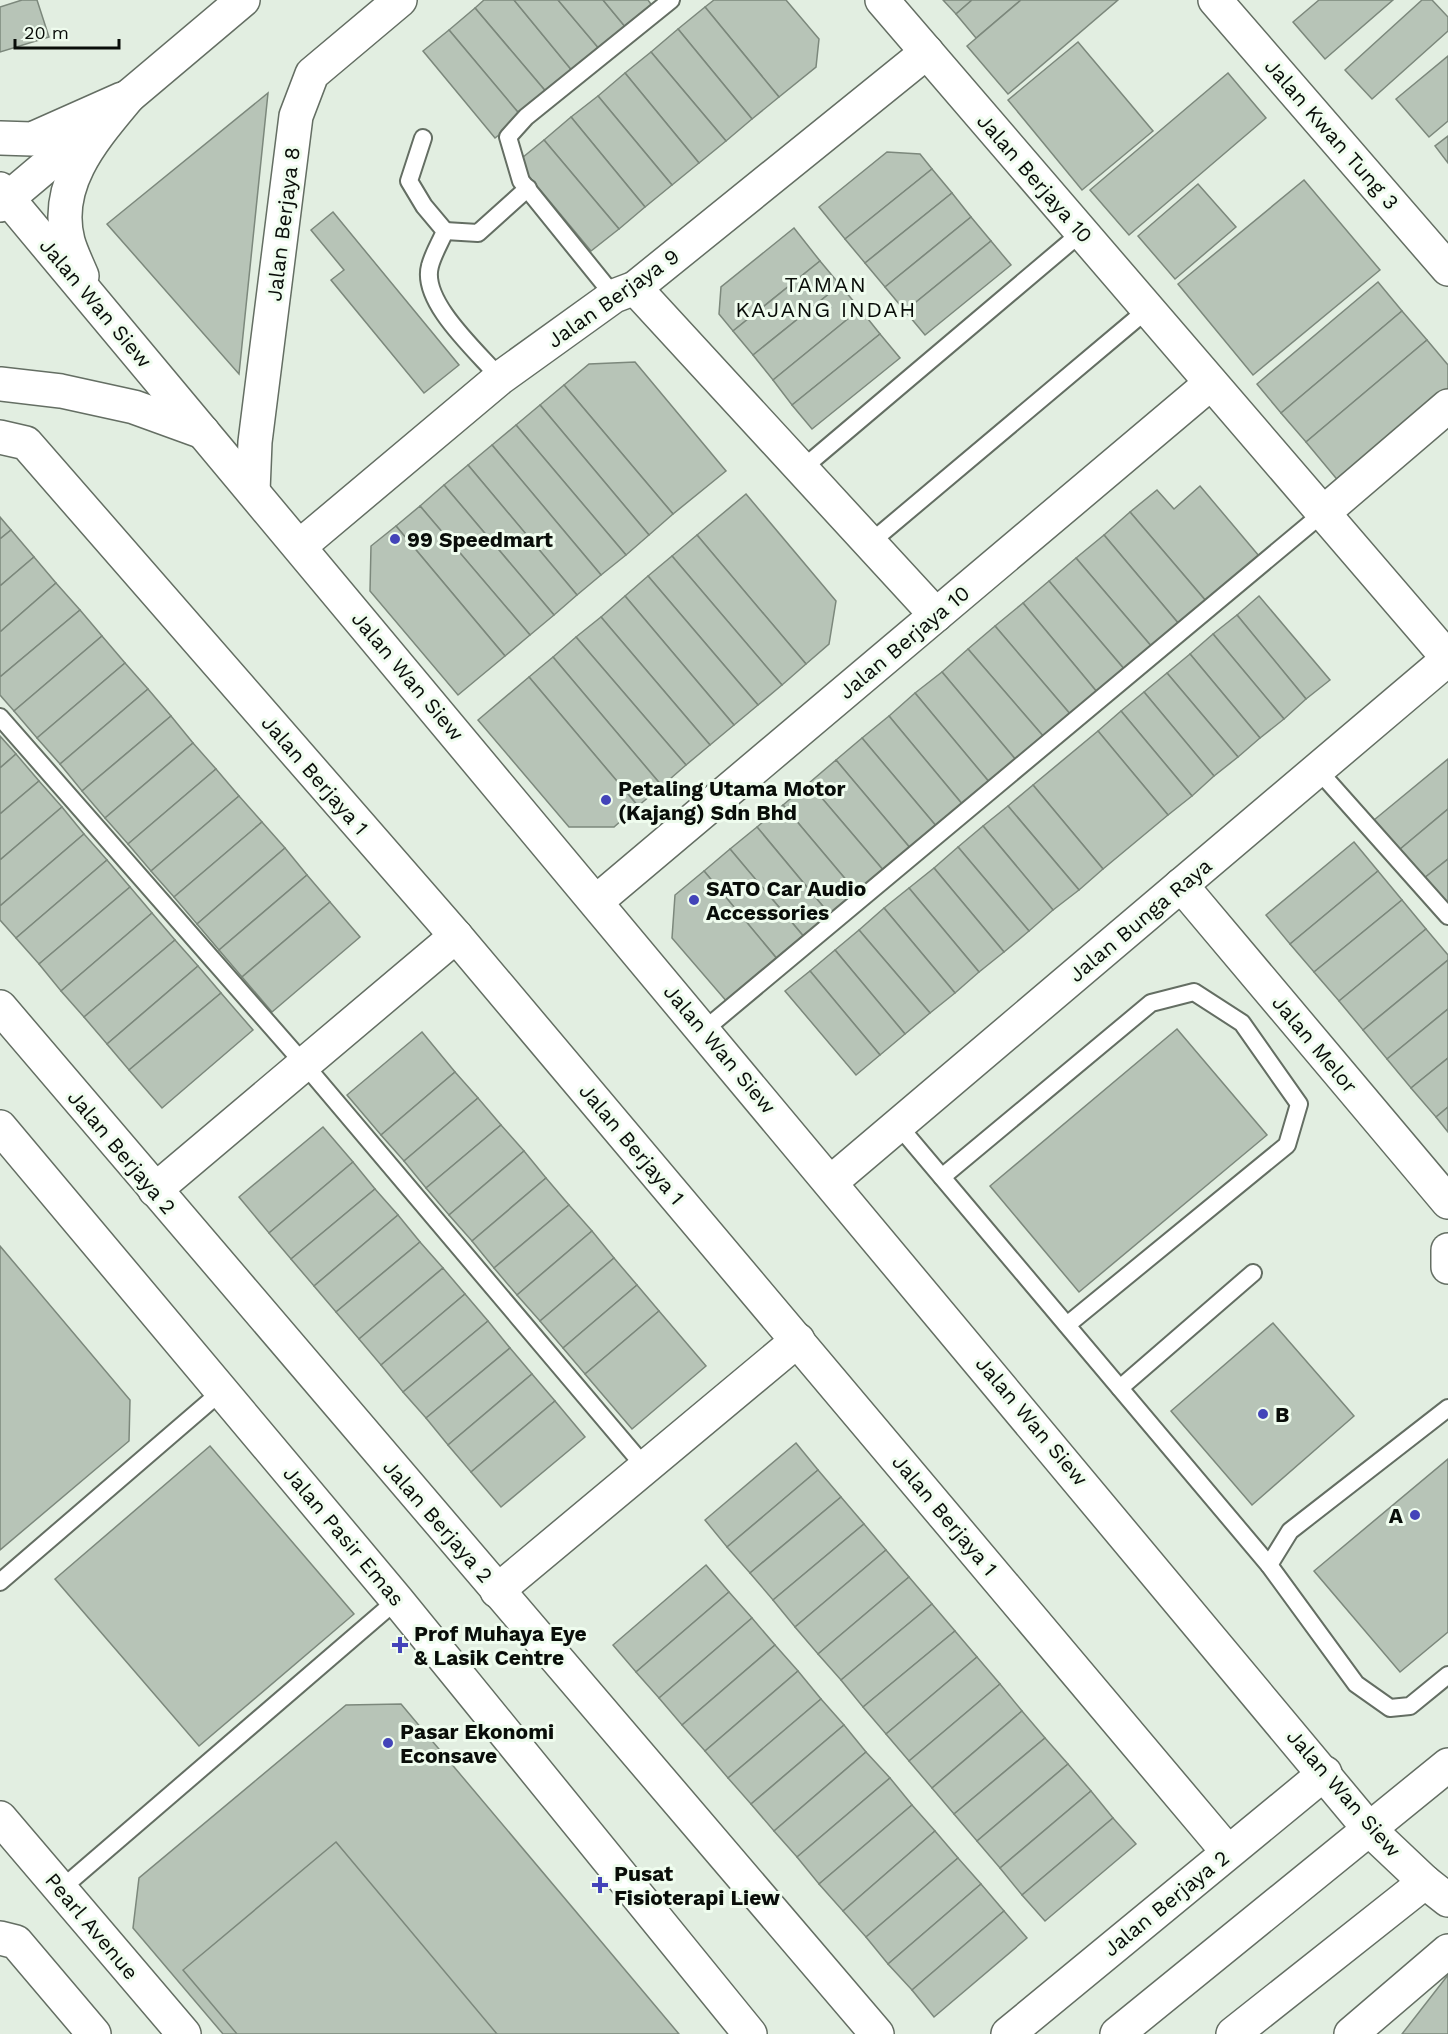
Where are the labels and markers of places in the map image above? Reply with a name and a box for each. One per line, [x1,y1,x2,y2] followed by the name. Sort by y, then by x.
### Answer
[407,527,553,552] place label: 99 Speedmart
[388,532,402,546] marker: 99 Speedmart
[618,776,846,825] place label: Petaling Utama Motor (Kajang) Sdn Bhd
[599,793,613,807] marker: Petaling Utama Motor (Kajang) Sdn Bhd
[706,876,866,925] place label: SATO Car Audio Accessories
[687,893,701,907] marker: SATO Car Audio Accessories
[1275,1402,1289,1427] place label: B
[1256,1407,1270,1421] marker: B
[1389,1503,1404,1528] place label: A
[1408,1508,1422,1522] marker: A
[414,1621,587,1670] place label: Prof Muhaya Eye & Lasik Centre
[391,1636,409,1654] marker: Prof Muhaya Eye & Lasik Centre
[400,1719,554,1768] place label: Pasar Ekonomi Econsave
[381,1736,395,1750] marker: Pasar Ekonomi Econsave
[614,1861,780,1910] place label: Pusat Fisioterapi Liew
[591,1876,609,1894] marker: Pusat Fisioterapi Liew

